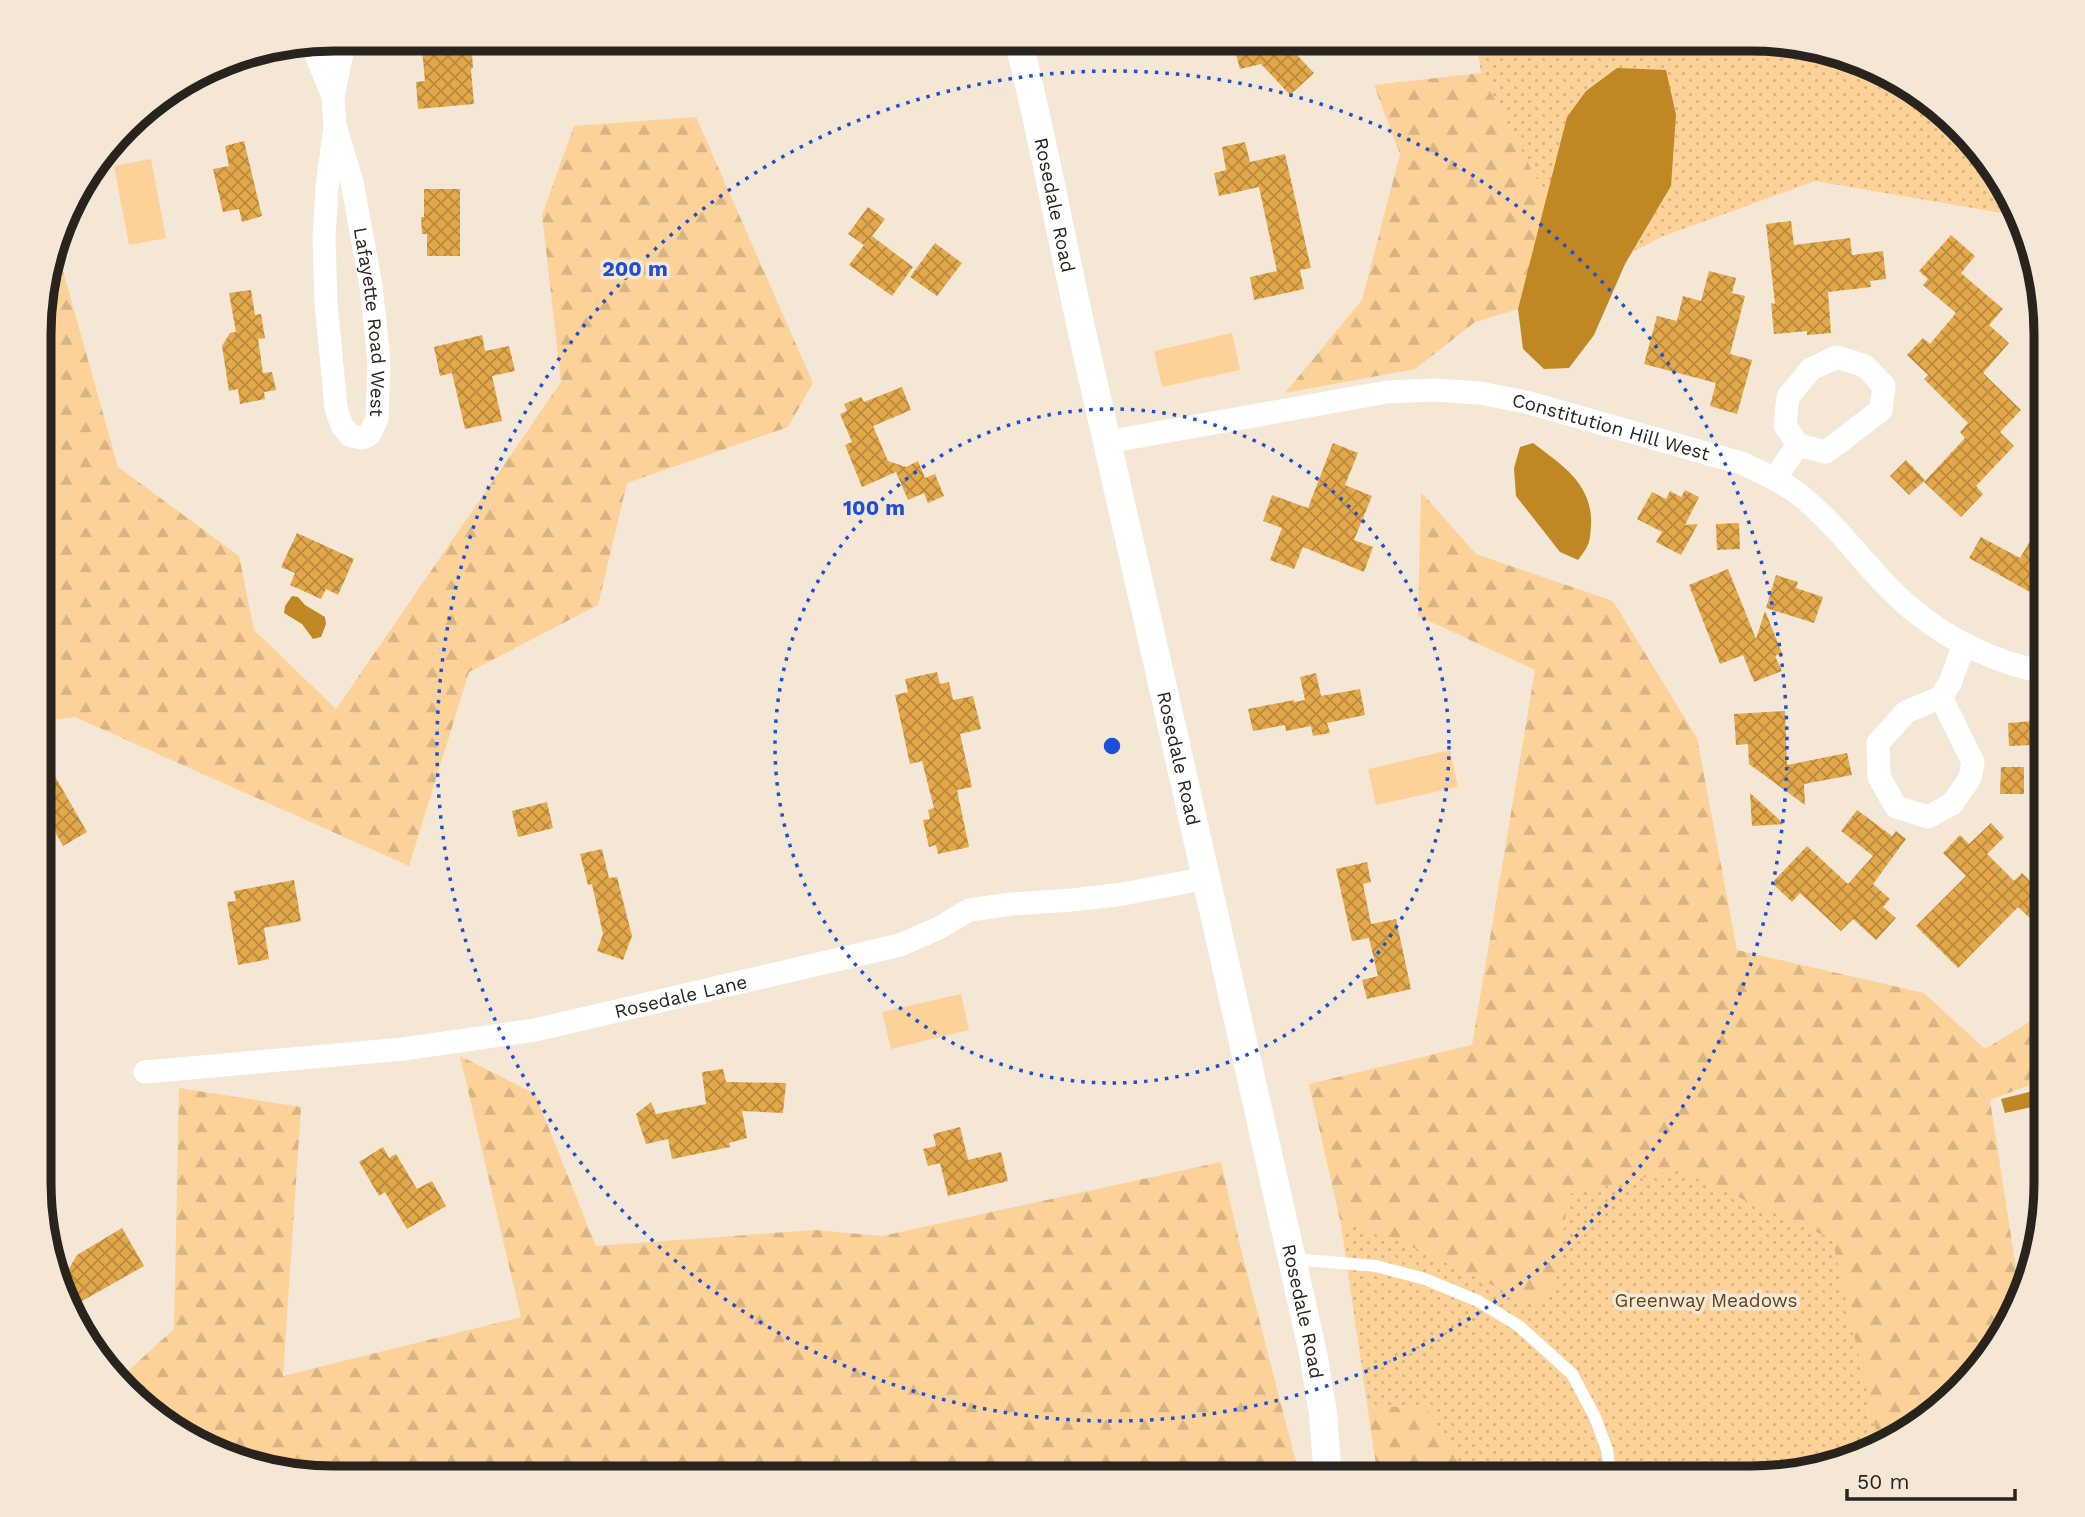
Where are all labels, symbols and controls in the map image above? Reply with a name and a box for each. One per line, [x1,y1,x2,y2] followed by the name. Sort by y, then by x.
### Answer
[1030,135,1080,274] street label: Rosedale Road
[349,225,391,417] street label: Lafayette Road West
[602,256,668,281] text: 200 m
[1510,388,1713,465] street label: Constitution Hill West
[843,495,905,520] text: 100 m
[1153,689,1206,828] street label: Rosedale Road
[1100,734,1124,758] centre of rings
[612,969,749,1023] street label: Rosedale Lane
[1278,1242,1329,1380] street label: Rosedale Road
[1615,1289,1797,1312] park label: Greenway Meadows
[1847,1458,2015,1502] scale bar
[1857,1469,1909,1494] text: 50 m

